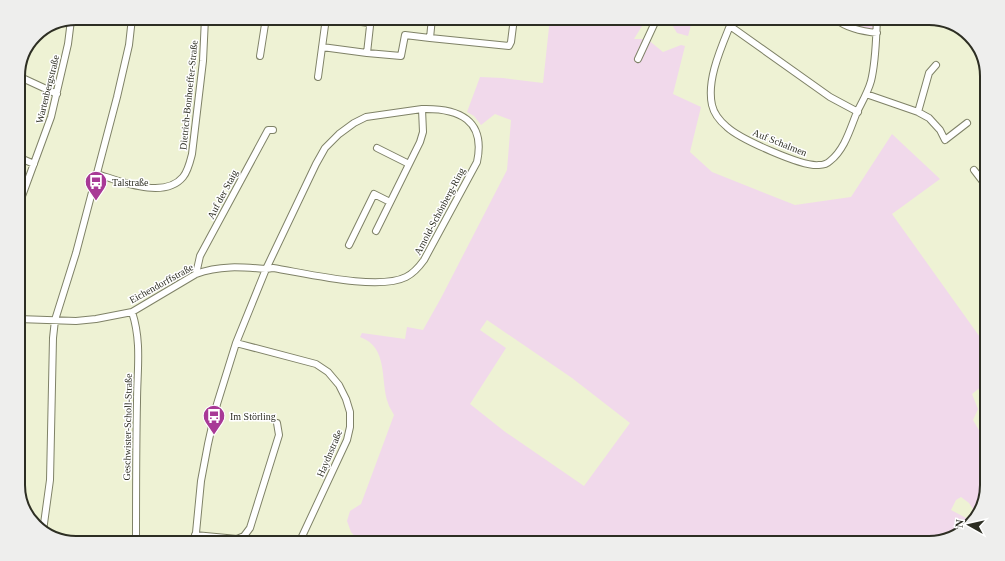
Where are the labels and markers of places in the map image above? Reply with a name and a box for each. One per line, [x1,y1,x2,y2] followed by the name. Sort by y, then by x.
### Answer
[83,169,109,202] bus stop icon: Talstraße
[112,177,149,188] place label: Talstraße
[201,403,227,436] bus stop icon: Im Störling
[230,411,276,422] place label: Im Störling

